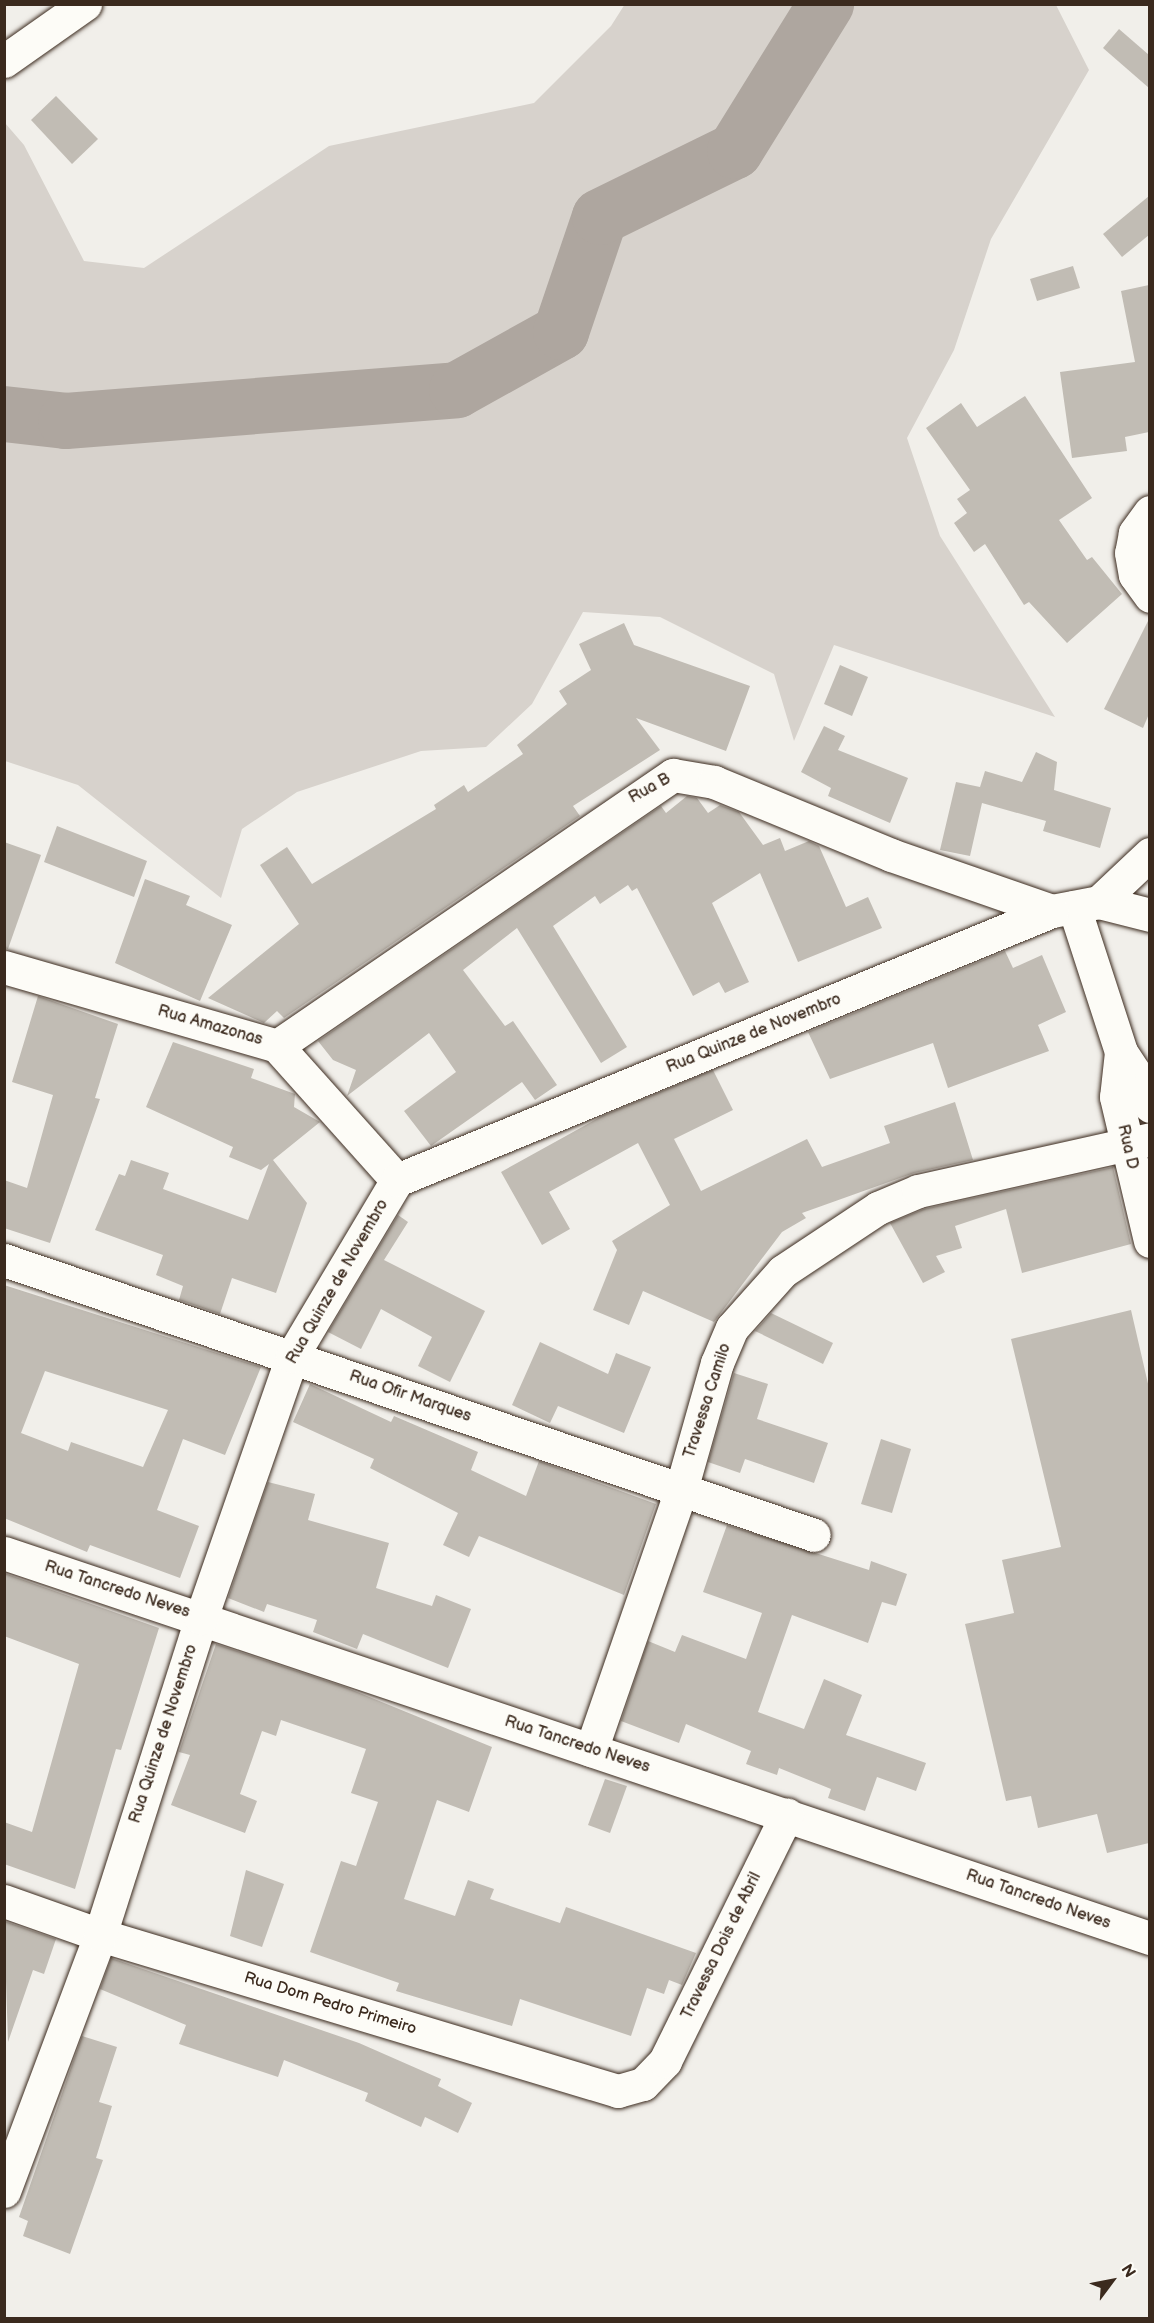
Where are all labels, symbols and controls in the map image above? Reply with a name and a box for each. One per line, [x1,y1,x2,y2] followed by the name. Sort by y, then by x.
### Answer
[626,770,674,808] street label: Rua B
[664,990,844,1078] street label: Rua Quinze de Novembro
[155,1002,265,1050] street label: Rua Amazonas
[1113,1123,1141,1171] street label: Rua D
[283,1196,393,1368] street label: Rua Quinze de Novembro
[680,1341,736,1461] street label: Travessa Camilo
[346,1367,474,1427] street label: Rua Ofir Marques
[42,1557,192,1623] street label: Rua Tancredo Neves
[126,1642,202,1826] street label: Rua Quinze de Novembro
[502,1712,652,1778] street label: Rua Tancredo Neves
[963,1866,1113,1934] street label: Rua Tancredo Neves
[678,1869,766,2023] street label: Travessa Dois de Abril
[241,1969,419,2039] street label: Rua Dom Pedro Primeiro
[1082,2251,1142,2311] north arrow
[1116,2261,1139,2281] text: N

